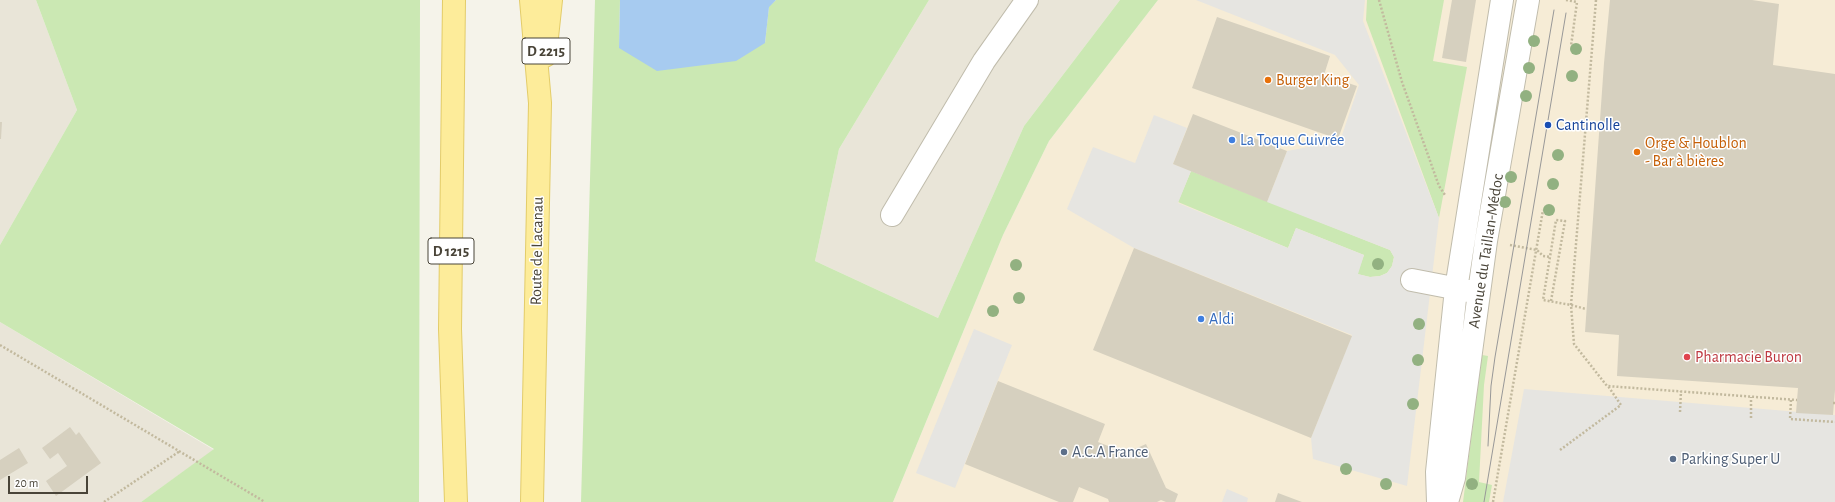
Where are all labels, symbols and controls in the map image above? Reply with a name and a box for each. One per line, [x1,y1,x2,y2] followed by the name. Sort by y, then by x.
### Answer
[522,38,570,64] road number: D 2215
[1276,70,1349,90] place label: Burger King
[1263,75,1273,85] marker: Burger King
[1556,115,1620,135] place label: Cantinolle
[1543,120,1553,130] marker: Cantinolle
[1240,130,1344,150] place label: La Toque Cuivrée
[1645,133,1747,171] place label: Orge & Houblon - Bar à bières
[1227,135,1237,145] marker: La Toque Cuivrée
[1632,147,1642,157] marker: Orge & Houblon - Bar à bières
[1464,172,1508,330] street label: Avenue du Taillan-Médoc
[526,197,548,305] street label: Route de Lacanau
[428,238,474,264] road number: D 1215
[1209,309,1234,329] place label: Aldi
[1196,314,1206,324] marker: Aldi
[1695,347,1802,367] place label: Pharmacie Buron
[1682,352,1692,362] marker: Pharmacie Buron
[1072,442,1148,462] place label: A.C.A France
[1059,447,1069,457] marker: A.C.A France
[1681,449,1780,469] place label: Parking Super U
[1668,454,1678,464] marker: Parking Super U
[10,468,90,494] scale bar
[15,477,38,489] text: 20 m

